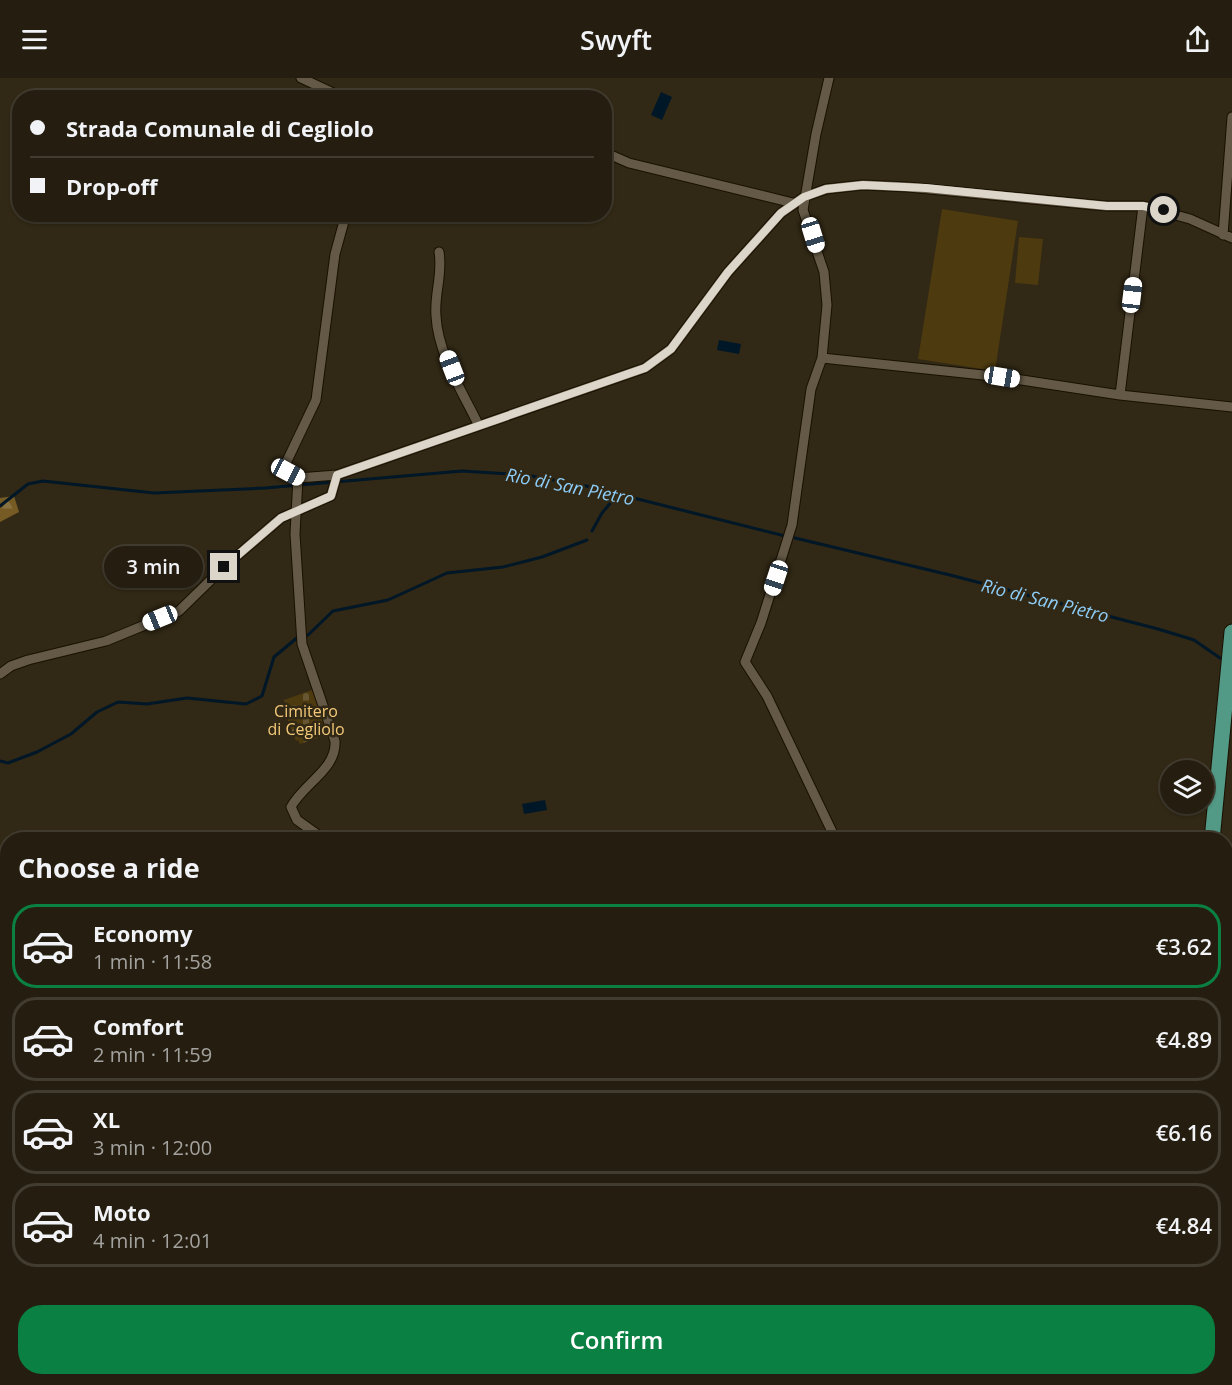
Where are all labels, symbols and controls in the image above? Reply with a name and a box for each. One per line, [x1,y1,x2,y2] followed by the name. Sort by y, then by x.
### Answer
[580,21,652,58] text: Swyft
[18,23,51,56] icon: menu
[1181,23,1214,56] icon: share
[66,113,374,143] text: Strada Comunale di Cegliolo
[66,171,158,201] text: Drop-off
[1150,196,1177,223] route start
[799,215,827,255] car
[1121,276,1143,314] car
[437,348,467,388] car
[983,365,1021,389] car
[268,456,308,488] car
[504,462,637,510] water label: Rio di San Pietro
[104,546,203,588] callout: 3 min
[127,553,181,580] text: 3 min
[210,553,237,580] route end
[762,558,790,598] car
[979,573,1111,627] water label: Rio di San Pietro
[140,603,180,633] car
[267,700,345,740] park label: Cimitero di Cegliolo
[1160,760,1214,814] map controls
[1160,760,1214,814] button: layers
[18,849,200,886] text: Choose a ride
[93,918,192,948] text: Economy
[21,919,75,973] icon: car
[1156,931,1212,961] text: €3.62
[93,948,212,975] text: 1 min · 11:58
[93,1011,184,1041] text: Comfort
[21,1012,75,1066] icon: car
[1156,1024,1212,1054] text: €4.89
[93,1041,212,1068] text: 2 min · 11:59
[93,1104,120,1134] text: XL
[21,1105,75,1159] icon: car
[1156,1117,1212,1147] text: €6.16
[93,1134,212,1161] text: 3 min · 12:00
[93,1197,151,1227] text: Moto
[21,1198,75,1252] icon: car
[1156,1210,1212,1240] text: €4.84
[93,1227,212,1254] text: 4 min · 12:01
[18,1305,1215,1374] button: Confirm

